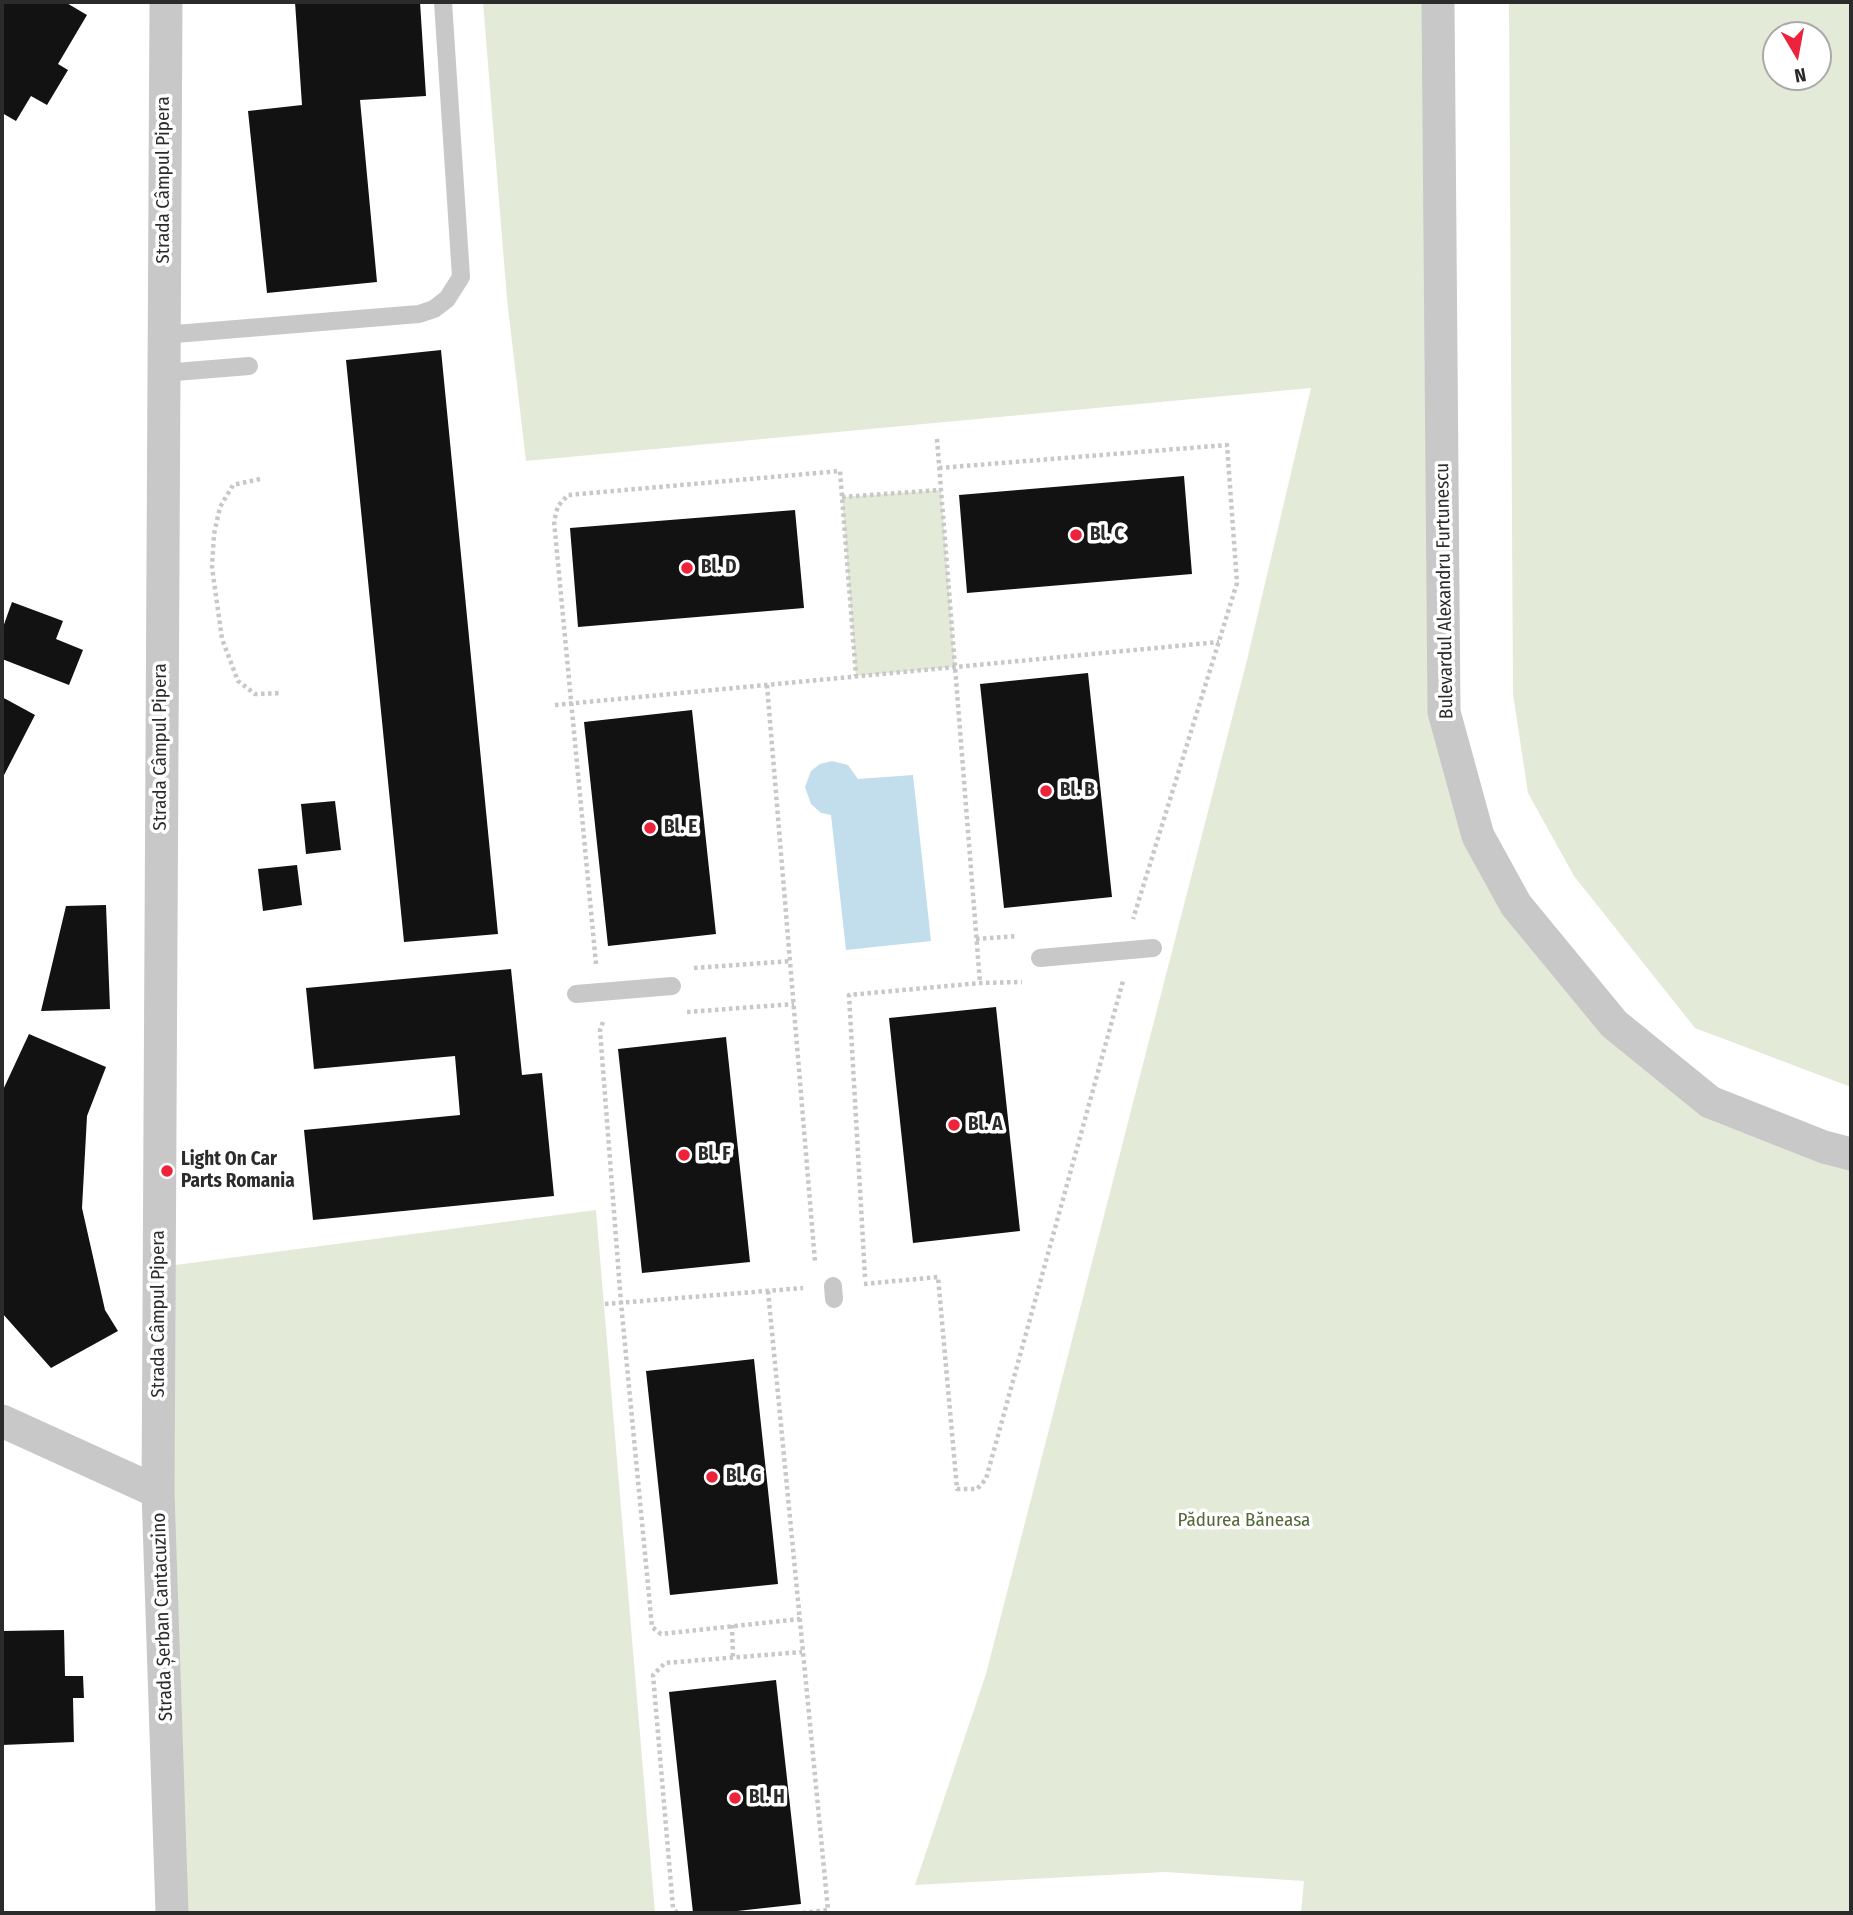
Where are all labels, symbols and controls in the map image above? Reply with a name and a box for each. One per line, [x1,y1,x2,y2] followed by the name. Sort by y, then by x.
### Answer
[1762,21,1832,91] north arrow
[1793,63,1808,88] text: N
[153,96,175,264] street label: Strada Câmpul Pipera
[1431,463,1459,719] street label: Bulevardul Alexandru Furtunescu
[1090,524,1124,546] place label: Bl. C
[1068,527,1084,543] marker: Bl. C
[701,557,737,579] place label: Bl. D
[679,560,695,576] marker: Bl. D
[150,663,172,831] street label: Strada Câmpul Pipera
[1060,780,1095,802] place label: Bl. B
[1038,783,1054,799] marker: Bl. B
[664,817,697,839] place label: Bl. E
[642,820,658,836] marker: Bl. E
[968,1114,1003,1136] place label: Bl. A
[946,1117,962,1133] marker: Bl. A
[698,1144,731,1166] place label: Bl. F
[676,1147,692,1163] marker: Bl. F
[181,1149,295,1193] place label: Light On Car Parts Romania
[159,1163,175,1179] marker: Light On Car Parts Romania
[148,1230,170,1398] street label: Strada Câmpul Pipera
[726,1466,761,1488] place label: Bl. G
[704,1469,720,1485] marker: Bl. G
[1178,1510,1310,1532] park label: Pădurea Băneasa
[148,1512,178,1722] street label: Strada Șerban Cantacuzino
[749,1787,785,1809] place label: Bl. H
[727,1790,743,1806] marker: Bl. H

